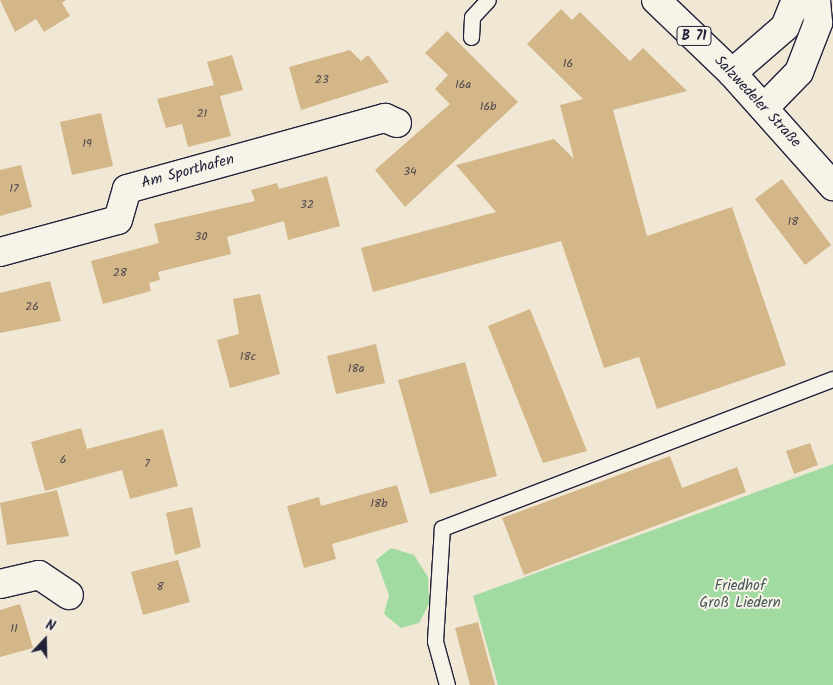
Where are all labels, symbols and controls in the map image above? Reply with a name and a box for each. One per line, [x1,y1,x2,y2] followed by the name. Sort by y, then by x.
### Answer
[676,24,712,48] road number: B 71
[710,52,804,152] street label: Salzwedeler Straße
[563,57,573,71] house number: 16
[315,73,329,87] house number: 23
[455,78,471,92] house number: 16a
[480,100,496,114] house number: 16b
[197,107,207,121] house number: 21
[82,137,92,151] house number: 19
[140,151,236,193] street label: Am Sporthafen
[403,165,417,179] house number: 34
[9,182,19,196] house number: 17
[300,198,314,212] house number: 32
[788,215,798,229] house number: 18
[195,230,207,244] house number: 30
[113,266,127,280] house number: 28
[25,300,39,314] house number: 26
[240,350,256,364] house number: 18c
[348,362,364,376] house number: 18a
[60,453,66,467] house number: 6
[144,457,150,471] house number: 7
[370,497,388,511] house number: 18b
[699,577,781,612] park label: Friedhof Groß Liedern
[156,580,164,594] house number: 8
[42,614,58,638] text: N
[20,615,70,665] north arrow
[10,622,18,636] house number: 11

